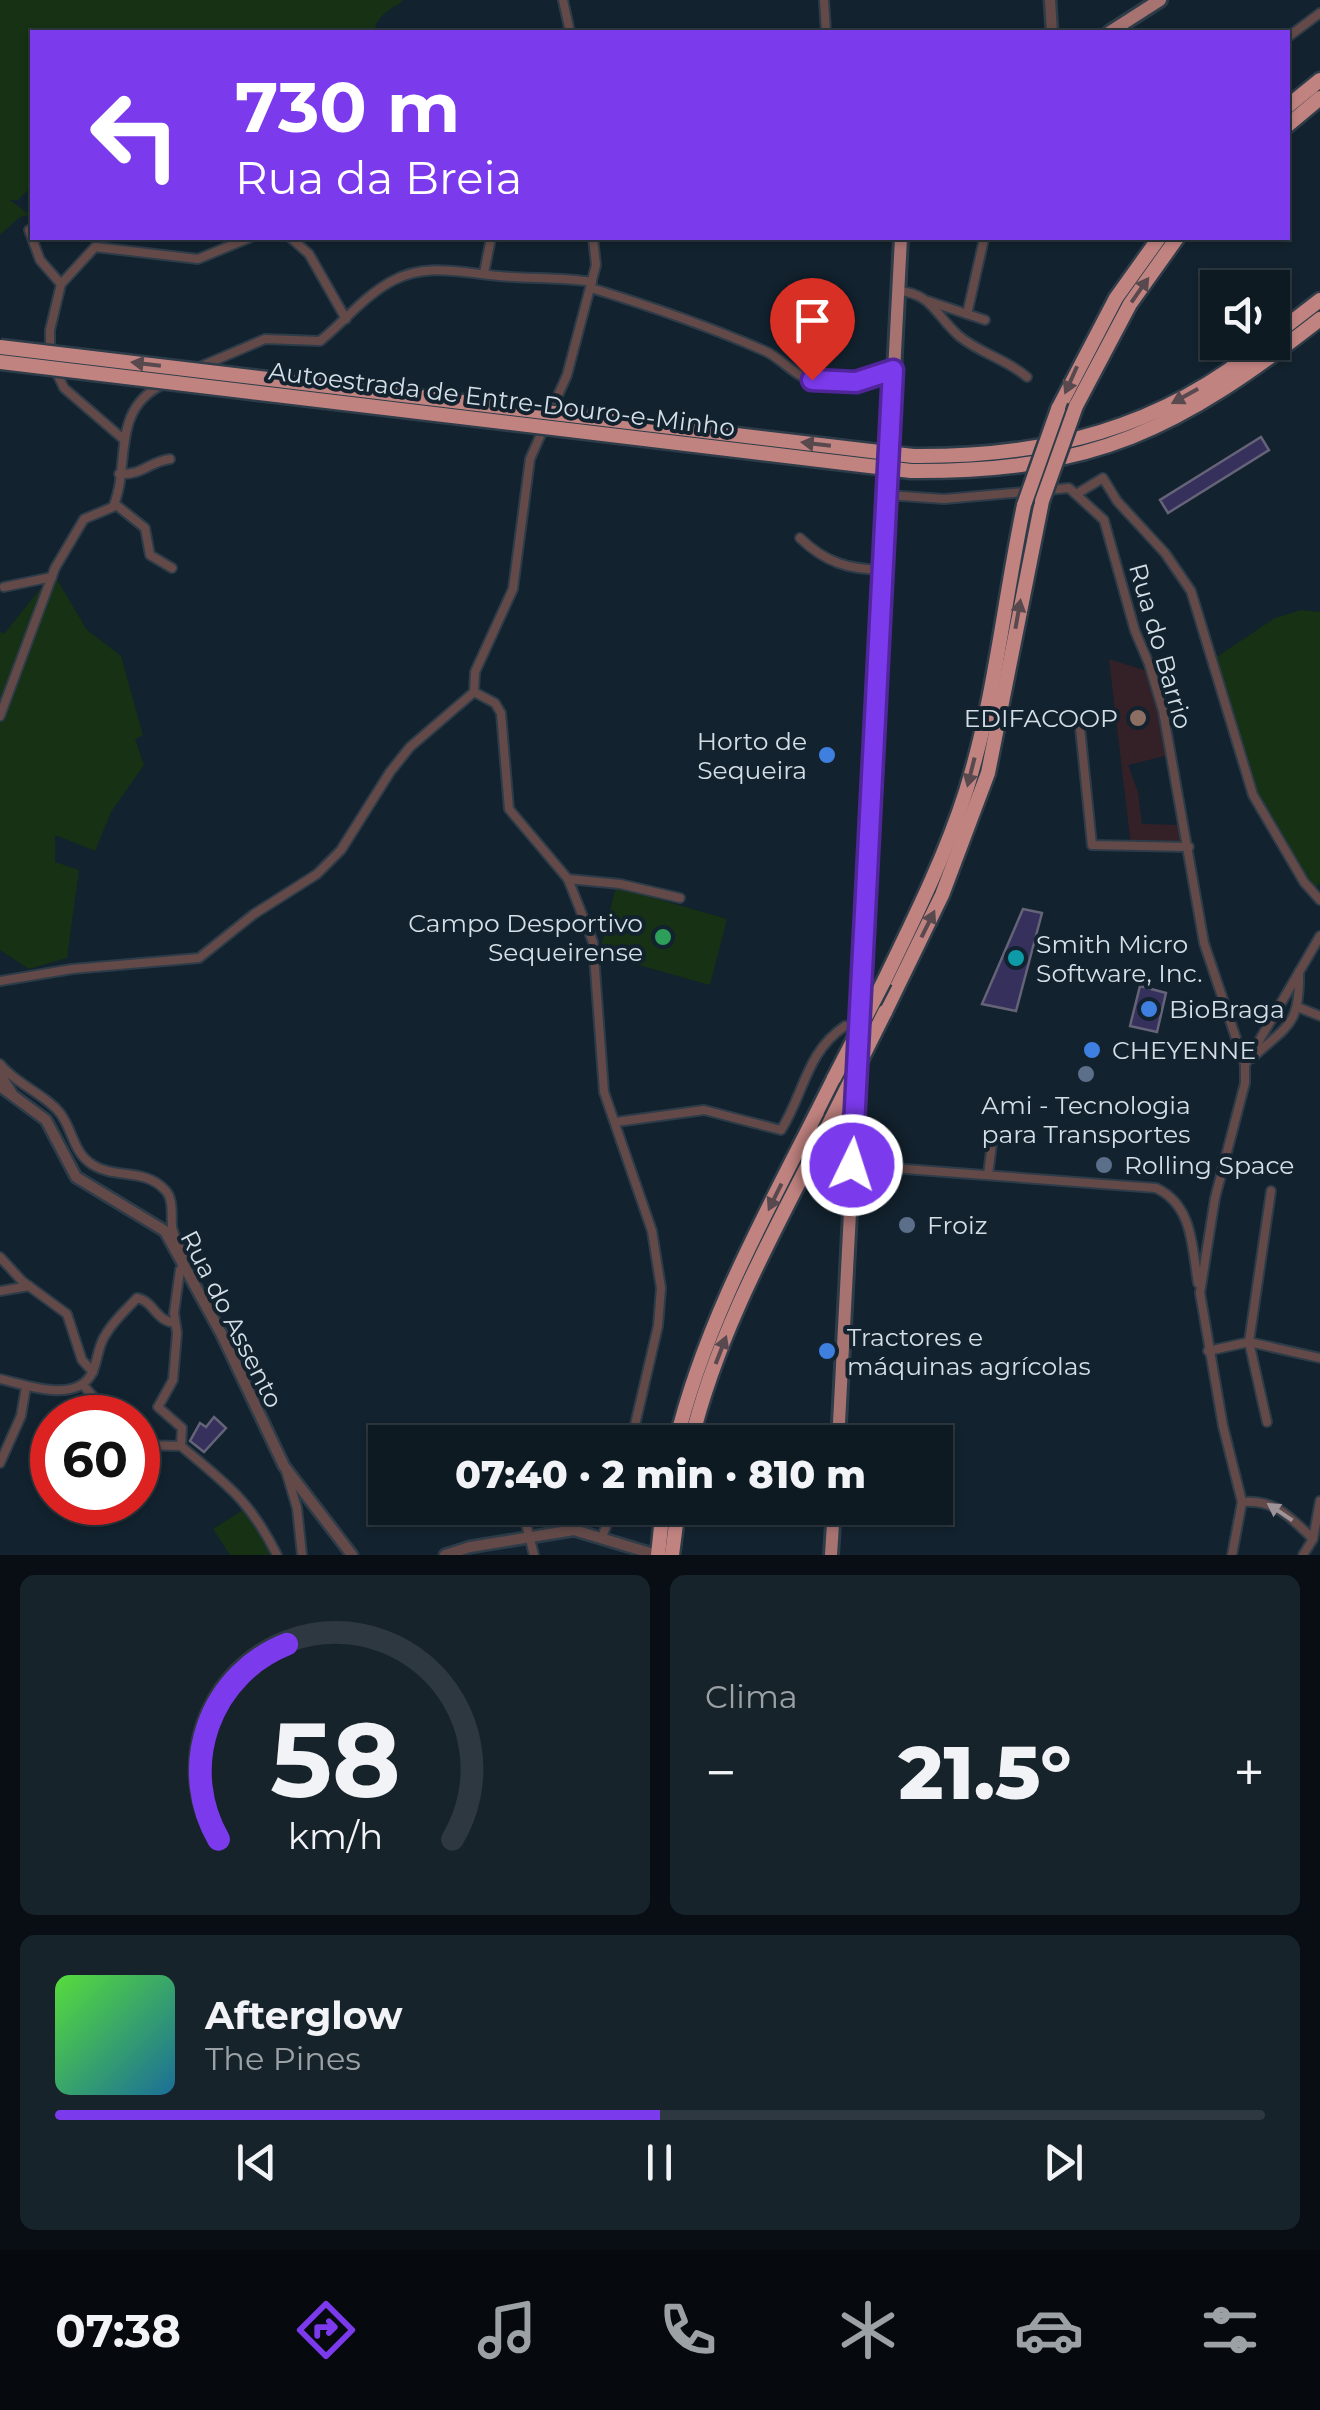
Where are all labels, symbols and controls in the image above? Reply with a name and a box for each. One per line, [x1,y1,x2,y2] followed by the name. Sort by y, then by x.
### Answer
[235,64,460,150] text: 730 m
[70,70,200,200] icon: left
[235,150,522,205] text: Rua da Breia
[1200,270,1290,360] map controls
[1200,270,1290,360] button: sound
[1130,277,1149,303] one-way arrow
[770,278,855,381] pin
[785,293,840,348] icon: arrive
[267,355,737,443] street label: Autoestrada de Entre-Douro-e-Minho
[129,356,161,372] one-way arrow
[1063,366,1080,395] one-way arrow
[1171,388,1200,405] one-way arrow
[799,436,831,452] one-way arrow
[1123,560,1199,732] street label: Rua do Barrio
[1011,598,1026,629] one-way arrow
[964,703,1118,733] place label: EDIFACOOP
[1127,707,1149,729] marker: EDIFACOOP
[697,726,807,785] place label: Horto de Sequeira
[816,744,838,766] marker: Horto de Sequeira
[962,757,978,788] one-way arrow
[408,908,643,967] place label: Campo Desportivo Sequeirense
[919,910,936,939] one-way arrow
[652,926,674,948] marker: Campo Desportivo Sequeirense
[1036,929,1203,988] place label: Smith Micro Software, Inc.
[1005,947,1027,969] marker: Smith Micro Software, Inc.
[1169,994,1285,1024] place label: BioBraga
[1138,998,1160,1020] marker: BioBraga
[1112,1035,1256,1065] place label: CHEYENNE
[1081,1039,1103,1061] marker: CHEYENNE
[1075,1063,1097,1085] marker: Ami - Tecnologia para Transportes
[981,1090,1191,1149] place label: Ami - Tecnologia para Transportes
[800,1113,904,1217] position arrow
[1124,1150,1294,1180] place label: Rolling Space
[1093,1154,1115,1176] marker: Rolling Space
[767,1182,784,1211] one-way arrow
[927,1210,987,1240] place label: Froiz
[896,1214,918,1236] marker: Froiz
[174,1225,290,1413] street label: Rua do Assento
[847,1322,1091,1381] place label: Tractores e máquinas agrícolas
[714,1335,729,1365] one-way arrow
[816,1340,838,1362] marker: Tractores e máquinas agrícolas
[30,1395,160,1525] speed limit sign: 60
[455,1451,866,1498] text: 07:40 · 2 min · 810 m
[1267,1504,1294,1522] one-way arrow
[705,1677,798,1716] text: Clima
[270,1696,400,1823] text: 58
[898,1726,1072,1818] text: 21.5°
[705,1739,737,1806] text: −
[1233,1739,1265,1806] text: +
[287,1814,383,1858] text: km/h
[205,1992,403,2039] text: Afterglow
[205,2039,361,2078] text: The Pines
[229,2135,284,2190] icon: previous
[632,2135,687,2190] icon: pause
[1036,2135,1091,2190] icon: next
[291,2295,361,2365] icon: directions
[472,2295,542,2365] icon: music
[653,2295,723,2365] icon: phone
[833,2295,903,2365] icon: climate
[1014,2295,1084,2365] icon: car
[1195,2295,1265,2365] icon: filters
[55,2303,181,2358] text: 07:38

